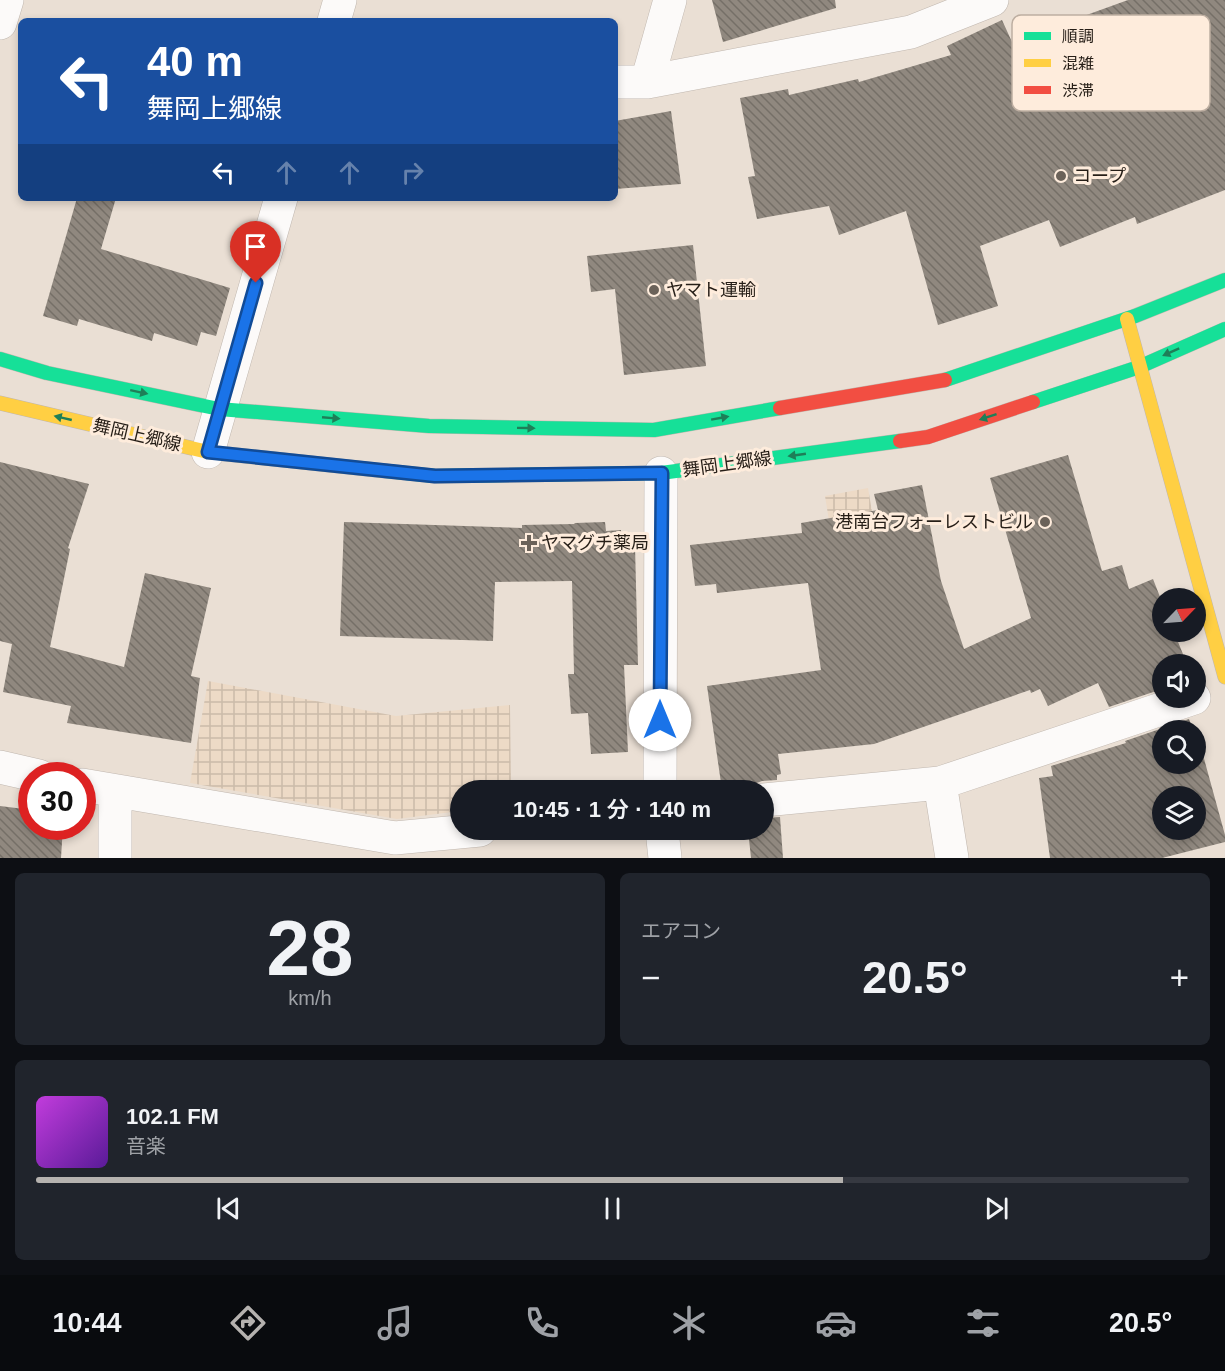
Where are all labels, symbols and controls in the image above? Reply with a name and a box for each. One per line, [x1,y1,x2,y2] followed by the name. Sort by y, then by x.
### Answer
[1012,15,1210,111] legend
[1062,28,1094,45] text: 順調
[147,38,243,85] text: 40 m
[48,42,126,120] icon: left
[1062,55,1094,72] text: 混雑
[1062,82,1094,99] text: 渋滞
[147,94,282,124] text: 舞岡上郷線
[207,156,240,189] icon: left
[270,156,303,189] icon: ahead
[333,156,366,189] icon: ahead
[396,156,429,189] icon: right
[1073,166,1126,186] place label: コープ
[1054,169,1068,183] marker: コープ
[230,221,281,283] pin
[239,230,272,263] icon: arrive
[666,280,756,300] place label: ヤマト運輸
[647,283,661,297] marker: ヤマト運輸
[1163,348,1180,357] one-way arrow
[129,388,148,397] one-way arrow
[54,412,72,422] one-way arrow
[711,413,730,422] one-way arrow
[979,413,997,422] one-way arrow
[322,414,341,423] one-way arrow
[91,415,183,455] street label: 舞岡上郷線
[517,423,536,433] one-way arrow
[681,448,773,480] street label: 舞岡上郷線
[788,450,807,459] one-way arrow
[835,512,1033,532] place label: 港南台フォーレストビル
[1038,515,1052,529] marker: 港南台フォーレストビル
[541,533,649,553] place label: ヤマグチ薬局
[522,536,536,550] marker: ヤマグチ薬局
[1152,588,1206,642] north arrow
[1152,588,1206,840] map controls
[1152,654,1206,708] button: sound
[628,688,692,752] position arrow
[1152,720,1206,774] button: search
[18,762,96,840] speed limit sign: 30
[1152,786,1206,840] button: layers
[513,797,711,822] text: 10:45 · 1 分 · 140 m
[267,904,353,992] text: 28
[641,920,721,942] text: エアコン
[862,952,968,1003] text: 20.5°
[641,959,660,996] text: −
[1170,959,1189,996] text: +
[288,987,332,1009] text: km/h
[126,1104,219,1129] text: 102.1 FM
[126,1135,166,1157] text: 音楽
[212,1192,245,1225] icon: previous
[596,1192,629,1225] icon: pause
[980,1192,1013,1225] icon: next
[227,1302,269,1344] icon: directions
[374,1302,416,1344] icon: music
[521,1302,563,1344] icon: phone
[668,1302,710,1344] icon: climate
[815,1302,857,1344] icon: car
[962,1302,1004,1344] icon: filters
[53,1308,122,1338] text: 10:44
[1109,1308,1172,1338] text: 20.5°

